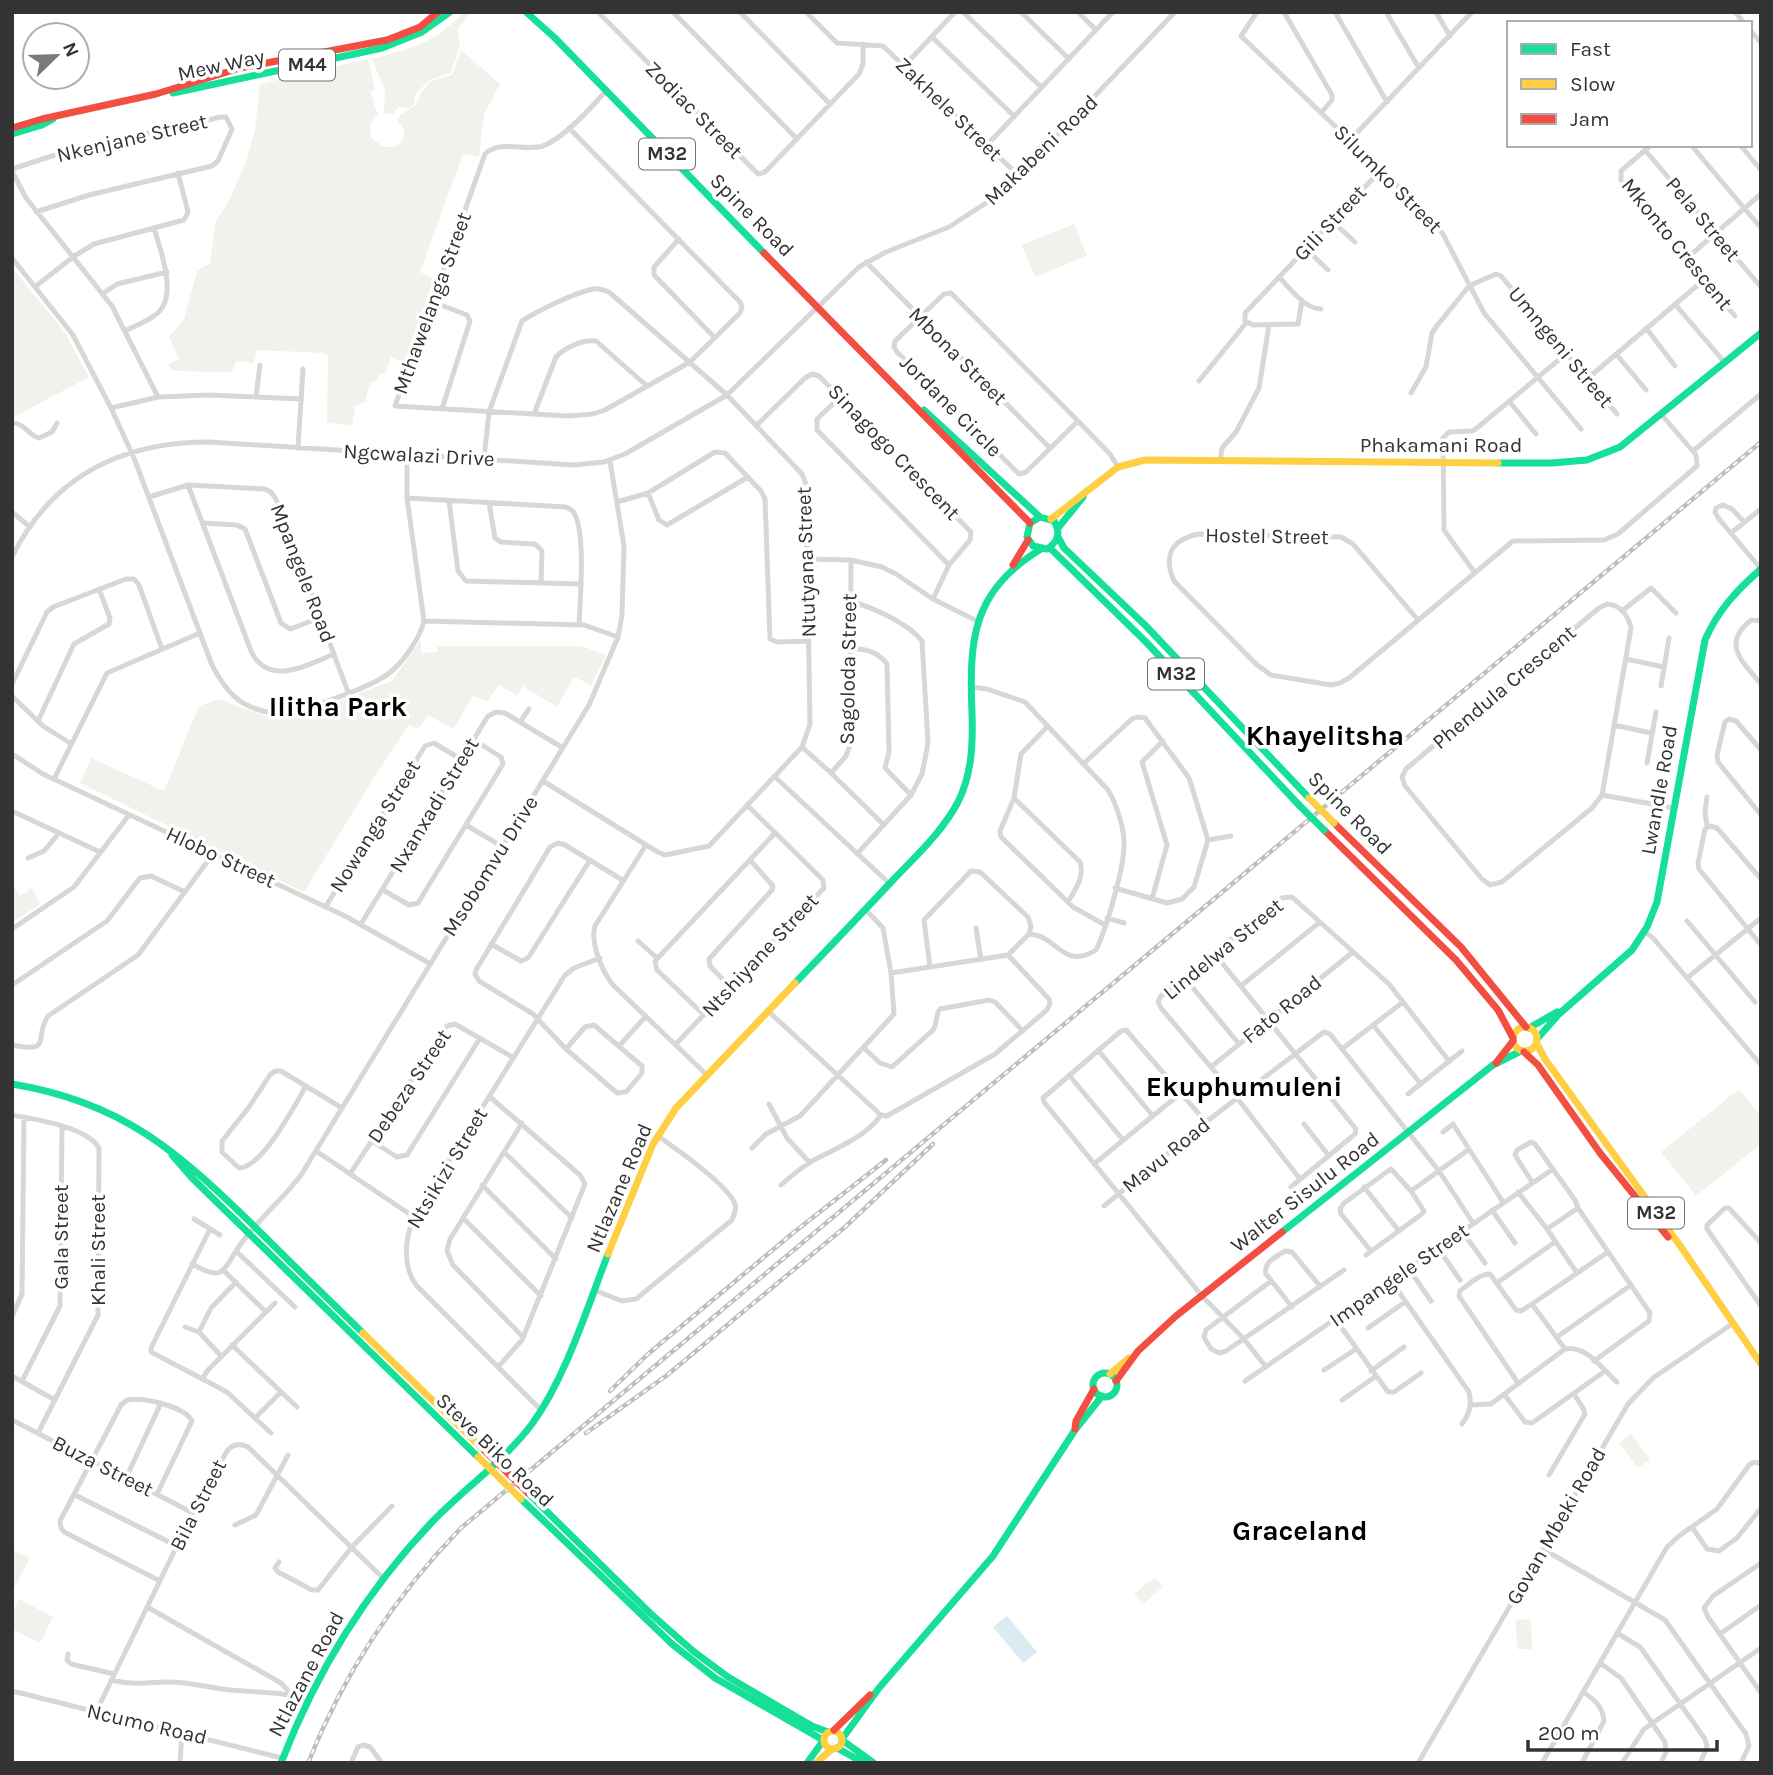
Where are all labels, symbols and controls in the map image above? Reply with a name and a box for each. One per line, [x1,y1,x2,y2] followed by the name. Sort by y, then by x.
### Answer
[21,21,91,91] north arrow
[1507,21,1752,147] legend
[1570,37,1611,61] text: Fast
[58,39,84,60] text: N
[175,44,267,86] street label: Mew Way
[279,50,335,80] road number: M44
[891,52,1007,166] street label: Zakhele Street
[640,56,748,164] street label: Zodiac Street
[1570,72,1615,96] text: Slow
[979,90,1103,210] street label: Makabeni Road
[1570,107,1610,131] text: Jam
[54,109,210,167] street label: Nkenjane Street
[1329,120,1447,238] street label: Silumko Street
[639,138,695,170] road number: M32
[705,168,799,262] street label: Spine Road
[1661,172,1745,266] street label: Pela Street
[1617,173,1738,315] street label: Mkonto Crescent
[1289,180,1371,266] street label: Gili Street
[388,209,476,397] street label: Mthawelanga Street
[1504,282,1619,412] street label: Umngeni Street
[904,302,1012,410] street label: Mbona Street
[895,350,1007,462] street label: Jordane Circle
[823,379,965,525] street label: Sinagogo Crescent
[1360,433,1522,457] street label: Phakamani Road
[343,439,495,471] street label: Ngcwalazi Drive
[791,486,821,638] street label: Ntutyana Street
[265,500,341,646] street label: Mpangele Road
[1205,523,1329,549] street label: Hostel Street
[835,593,861,745] street label: Sagoloda Street
[1427,620,1581,754] street label: Phendula Crescent
[1148,659,1204,690] road number: M32
[269,690,408,723] district label: Ilitha Park
[1246,719,1404,752] district label: Khayelitsha
[1636,723,1682,857] street label: Lwandle Road
[384,733,484,877] street label: Nxanxadi Street
[325,755,425,897] street label: Nowanga Street
[1303,766,1397,860] street label: Spine Road
[437,791,543,941] street label: Msobomvu Drive
[162,821,280,893] street label: Hlobo Street
[697,888,823,1022] street label: Ntshiyane Street
[1158,893,1288,1005] street label: Lindelwa Street
[1238,970,1326,1048] street label: Fato Road
[362,1024,456,1147] street label: Debeza Street
[1146,1070,1342,1103] district label: Ekuphumuleni
[402,1103,492,1233] street label: Ntsikizi Street
[1117,1112,1215,1198] street label: Mavu Road
[581,1120,657,1256] street label: Ntlazane Road
[1226,1127,1384,1257] street label: Walter Sisulu Road
[49,1184,73,1290] street label: Gala Street
[86,1194,110,1306] street label: Khali Street
[1628,1198,1684,1228] road number: M32
[1325,1218,1473,1332] street label: Impangele Street
[431,1388,559,1512] street label: Steve Biko Road
[49,1430,158,1502] street label: Buza Street
[1501,1443,1611,1609] street label: Govan Mbeki Road
[165,1455,231,1555] street label: Bila Street
[1232,1514,1368,1547] district label: Graceland
[263,1607,349,1741] street label: Ntlazane Road
[85,1699,209,1749] street label: Ncumo Road
[1528,1708,1717,1752] scale bar
[1538,1721,1600,1745] text: 200 m

